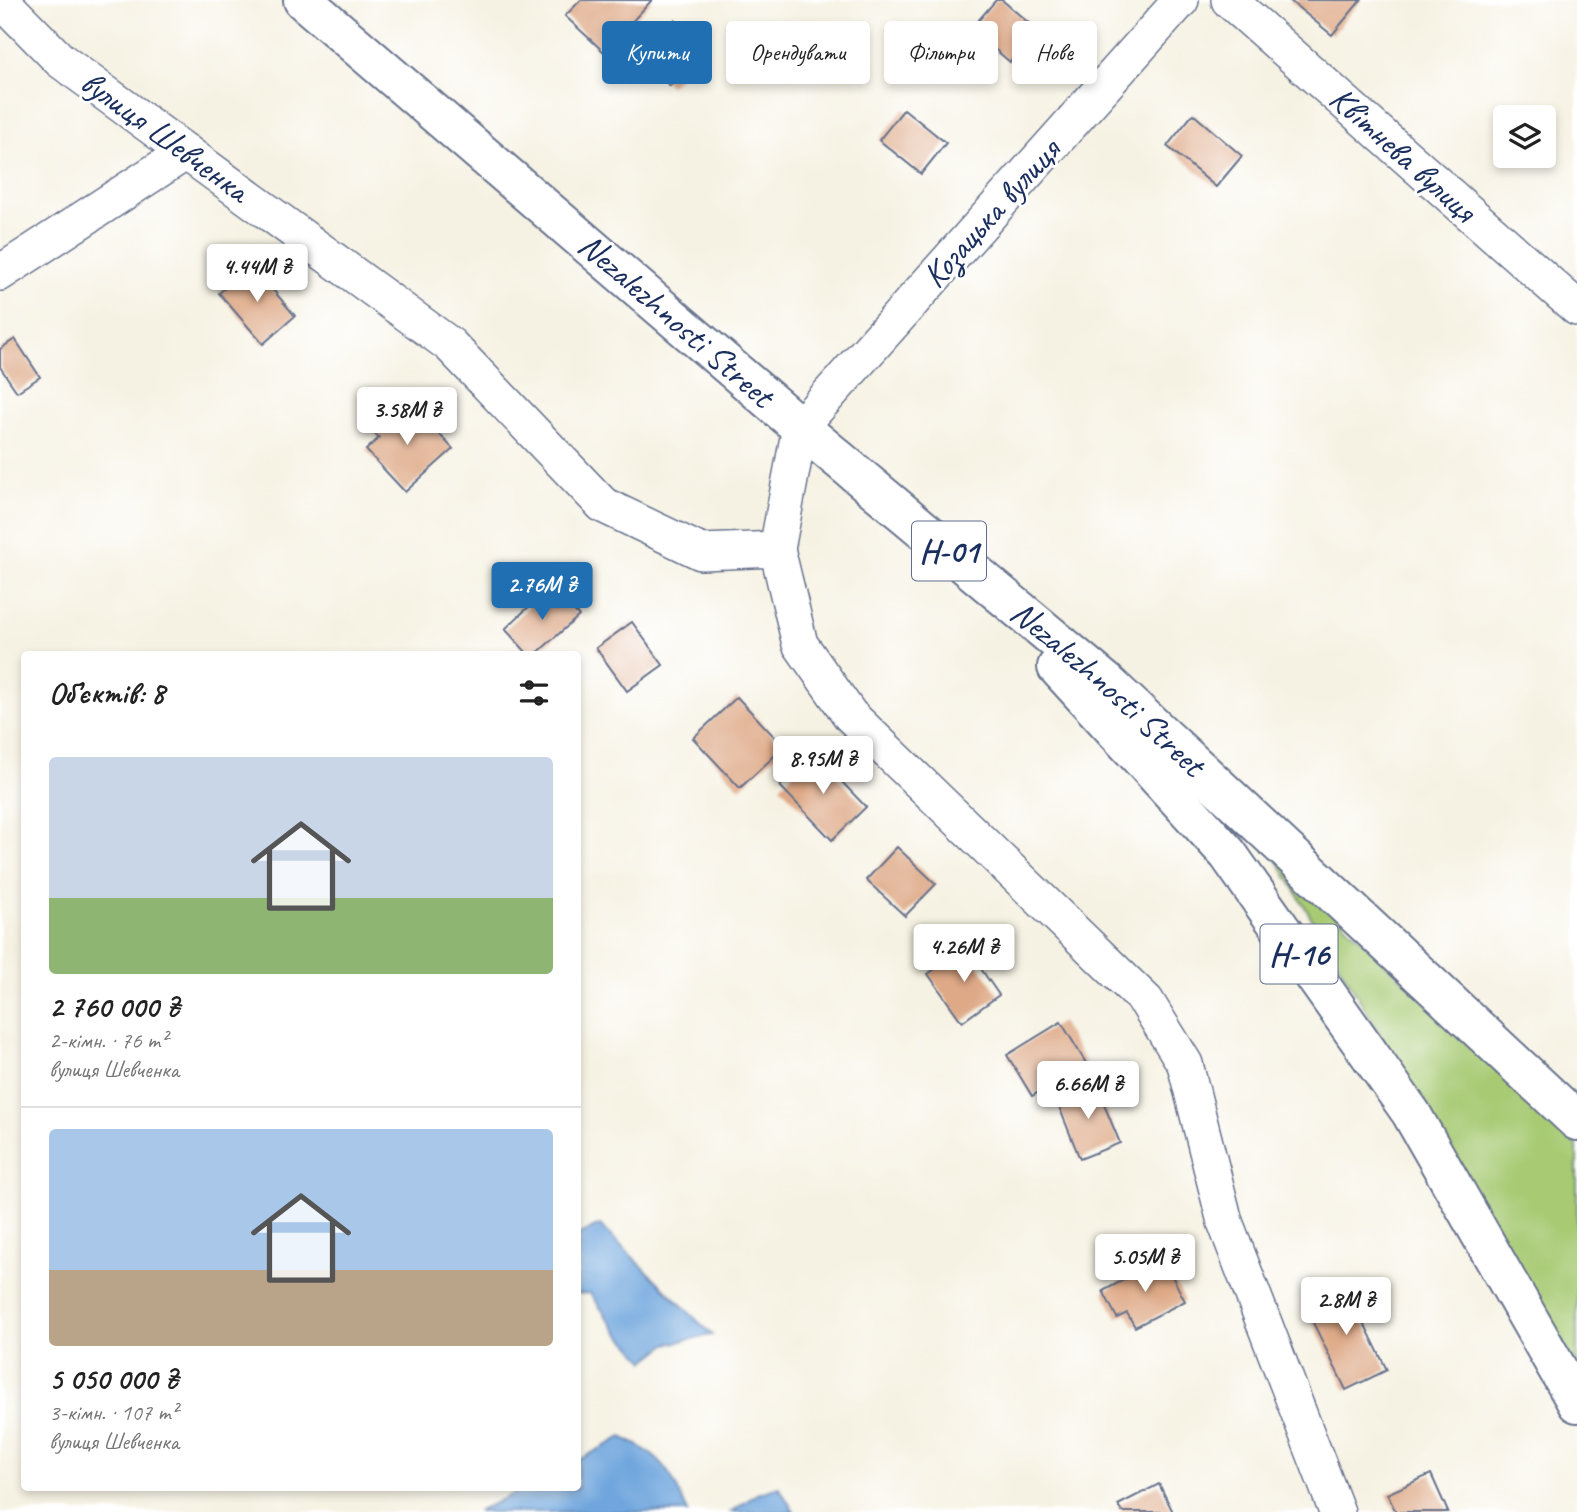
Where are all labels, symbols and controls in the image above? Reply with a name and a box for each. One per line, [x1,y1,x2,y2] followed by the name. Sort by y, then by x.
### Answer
[602,21,712,84] chip: Купити
[726,21,870,84] chip: Орендувати
[884,21,998,84] chip: Фільтри
[1012,21,1097,84] chip: Нове
[72,60,260,214] street label: вулиця Шевченка
[1320,76,1487,233] street label: Квітнева вулиця
[1493,105,1556,168] map controls
[1493,105,1556,168] button: layers
[912,127,1072,297] street label: Козацька вулиця
[569,223,786,419] street label: Nezalezhnosti Street
[192,244,322,304] pin: 4.44M ₴
[223,252,291,281] text: 4.44M ₴
[342,388,472,447] pin: 3.58M ₴
[373,395,441,424] text: 3.58M ₴
[912,522,986,580] road number: Н-01
[477,562,607,622] pin: 2.76M ₴
[508,570,576,599] text: 2.76M ₴
[1002,590,1217,788] street label: Nezalezhnosti Street
[49,674,165,712] text: Об’єктів: 8
[515,674,553,712] icon: filters
[758,736,888,796] pin: 8.95M ₴
[789,744,857,773] text: 8.95M ₴
[238,803,364,929] icon: home
[1260,924,1338,984] road number: Н-16
[899,925,1029,984] pin: 4.26M ₴
[930,932,998,961] text: 4.26M ₴
[49,988,180,1026] text: 2 760 000 ₴
[49,1026,167,1055] text: 2-кімн. · 76 m²
[49,1055,179,1084] text: вулиця Шевченка
[1023,1062,1153,1121] pin: 6.66M ₴
[1053,1069,1123,1098] text: 6.66M ₴
[238,1175,364,1301] icon: home
[1080,1234,1210,1294] pin: 5.05M ₴
[1111,1242,1179,1271] text: 5.05M ₴
[1289,1278,1403,1337] pin: 2.8M ₴
[1317,1285,1375,1314] text: 2.8M ₴
[49,1360,178,1398] text: 5 050 000 ₴
[49,1398,178,1427] text: 3-кімн. · 107 m²
[49,1427,179,1456] text: вулиця Шевченка

